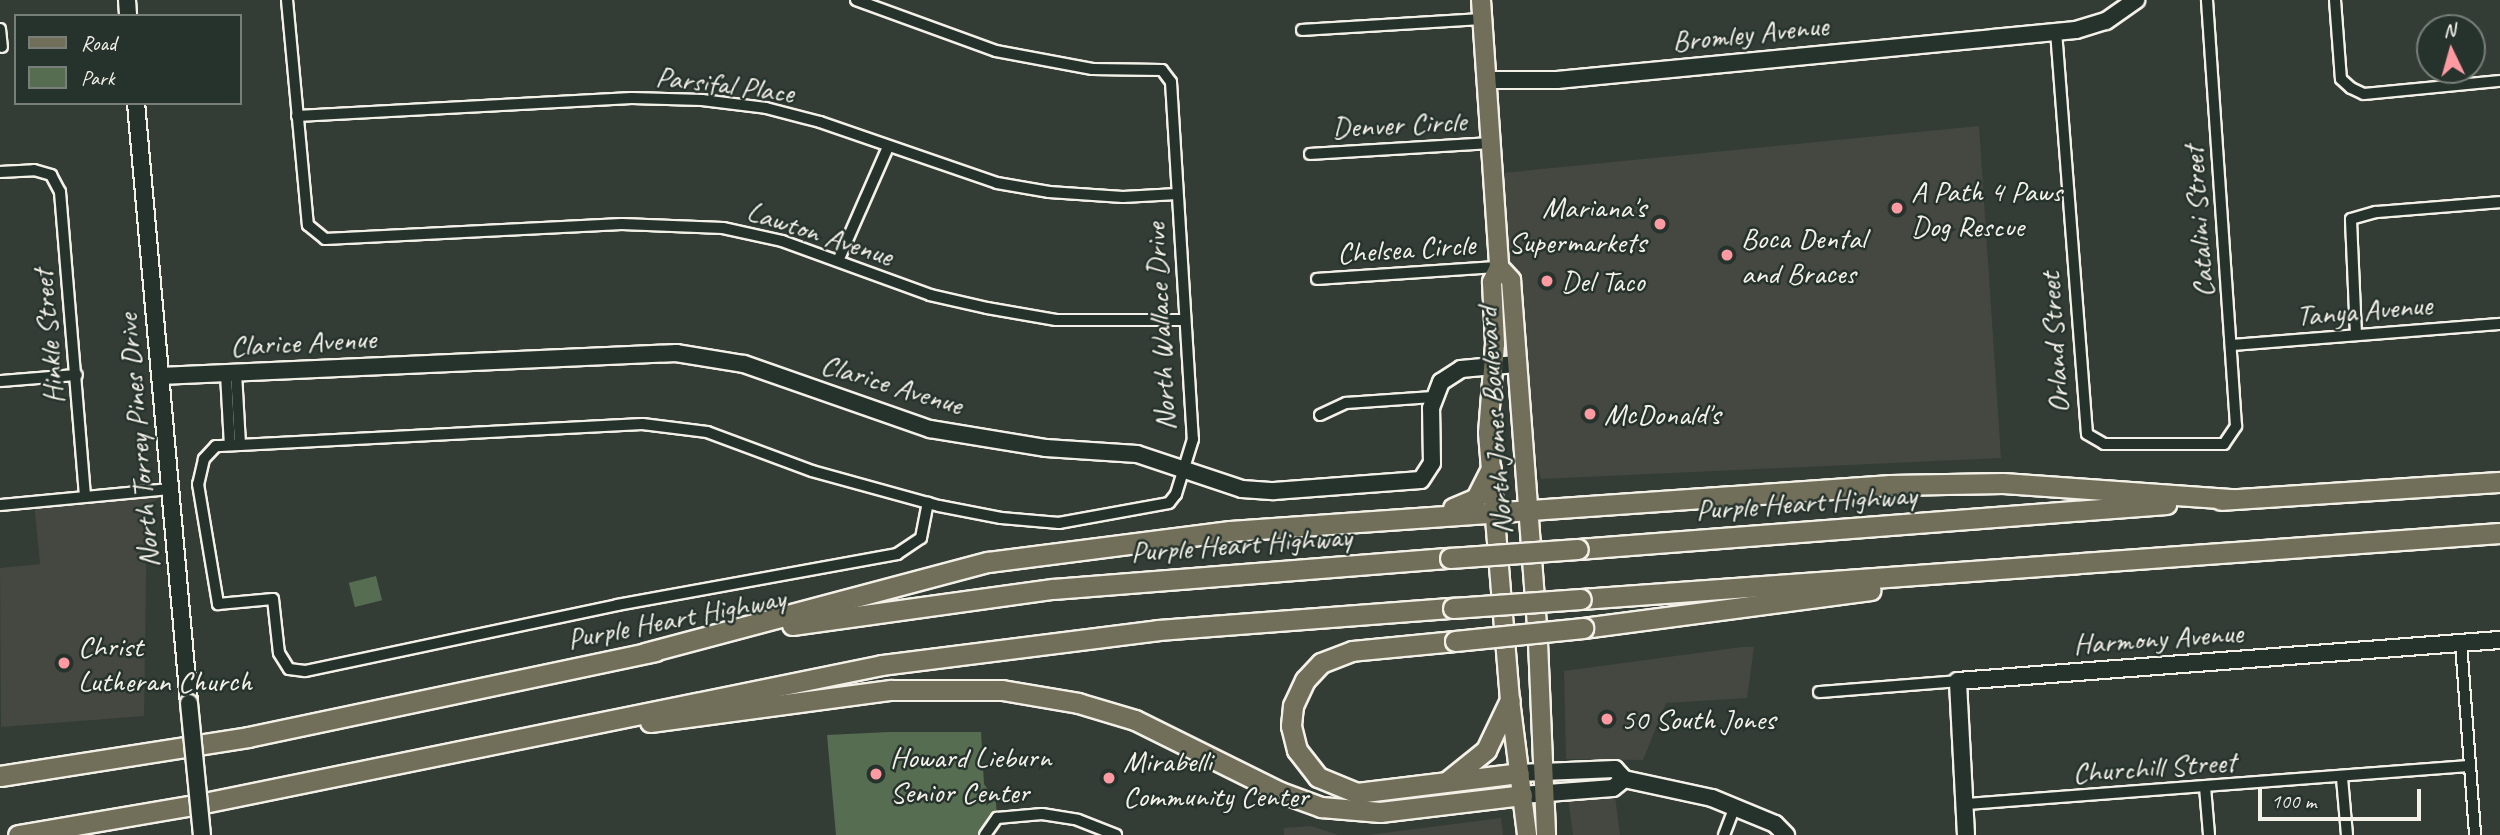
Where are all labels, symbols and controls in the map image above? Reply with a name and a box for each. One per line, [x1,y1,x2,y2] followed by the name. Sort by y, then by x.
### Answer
[1670,7,1830,59] street label: Bromley Avenue
[14,14,242,105] legend
[2416,14,2486,84] north arrow
[2442,18,2456,43] text: N
[81,30,116,56] text: Road
[654,58,796,110] street label: Parsifal Place
[81,65,114,91] text: Park
[1331,103,1467,145] street label: Denver Circle
[2175,145,2221,299] street label: Catalini Street
[1911,173,2062,244] place label: A Path 4 Paws Dog Rescue
[1508,189,1646,260] place label: Mariana's Supermarkets
[742,193,898,273] street label: Lawton Avenue
[1889,200,1905,216] marker: A Path 4 Paws Dog Rescue
[1652,216,1668,232] marker: Mariana's Supermarkets
[1741,220,1865,290] place label: Boca Dental and Braces
[1137,222,1183,432] street label: North Wallace Drive
[1336,226,1476,272] street label: Chelsea Circle
[1719,247,1735,263] marker: Boca Dental and Braces
[1561,263,1646,299] place label: Del Taco
[24,268,72,406] street label: Hinkle Street
[2031,271,2077,415] street label: Orland Street
[1539,273,1555,289] marker: Del Taco
[2295,286,2433,334] street label: Tanya Avenue
[1468,306,1520,536] street label: North Jones Boulevard
[109,312,167,570] street label: North Torrey Pines Drive
[229,320,377,364] street label: Clarice Avenue
[817,345,967,423] street label: Clarice Avenue
[1604,396,1720,432] place label: McDonald's
[1582,406,1598,422] marker: McDonald's
[1695,476,1917,528] street label: Purple Heart Highway
[1130,518,1352,570] street label: Purple Heart Highway
[565,579,787,657] street label: Purple Heart Highway
[2072,614,2244,662] street label: Harmony Avenue
[78,628,253,698] place label: Christ Lutheran Church
[56,655,72,671] marker: Christ Lutheran Church
[1621,701,1775,737] place label: 50 South Jones
[1599,711,1615,727] marker: 50 South Jones
[890,739,1051,810] place label: Howard Lieburn Senior Center
[1123,743,1308,814] place label: Mirabelli Community Center
[2071,743,2237,791] street label: Churchill Street
[868,766,884,782] marker: Howard Lieburn Senior Center
[1101,770,1117,786] marker: Mirabelli Community Center
[2262,776,2425,820] scale bar
[2271,788,2316,814] text: 100 m

